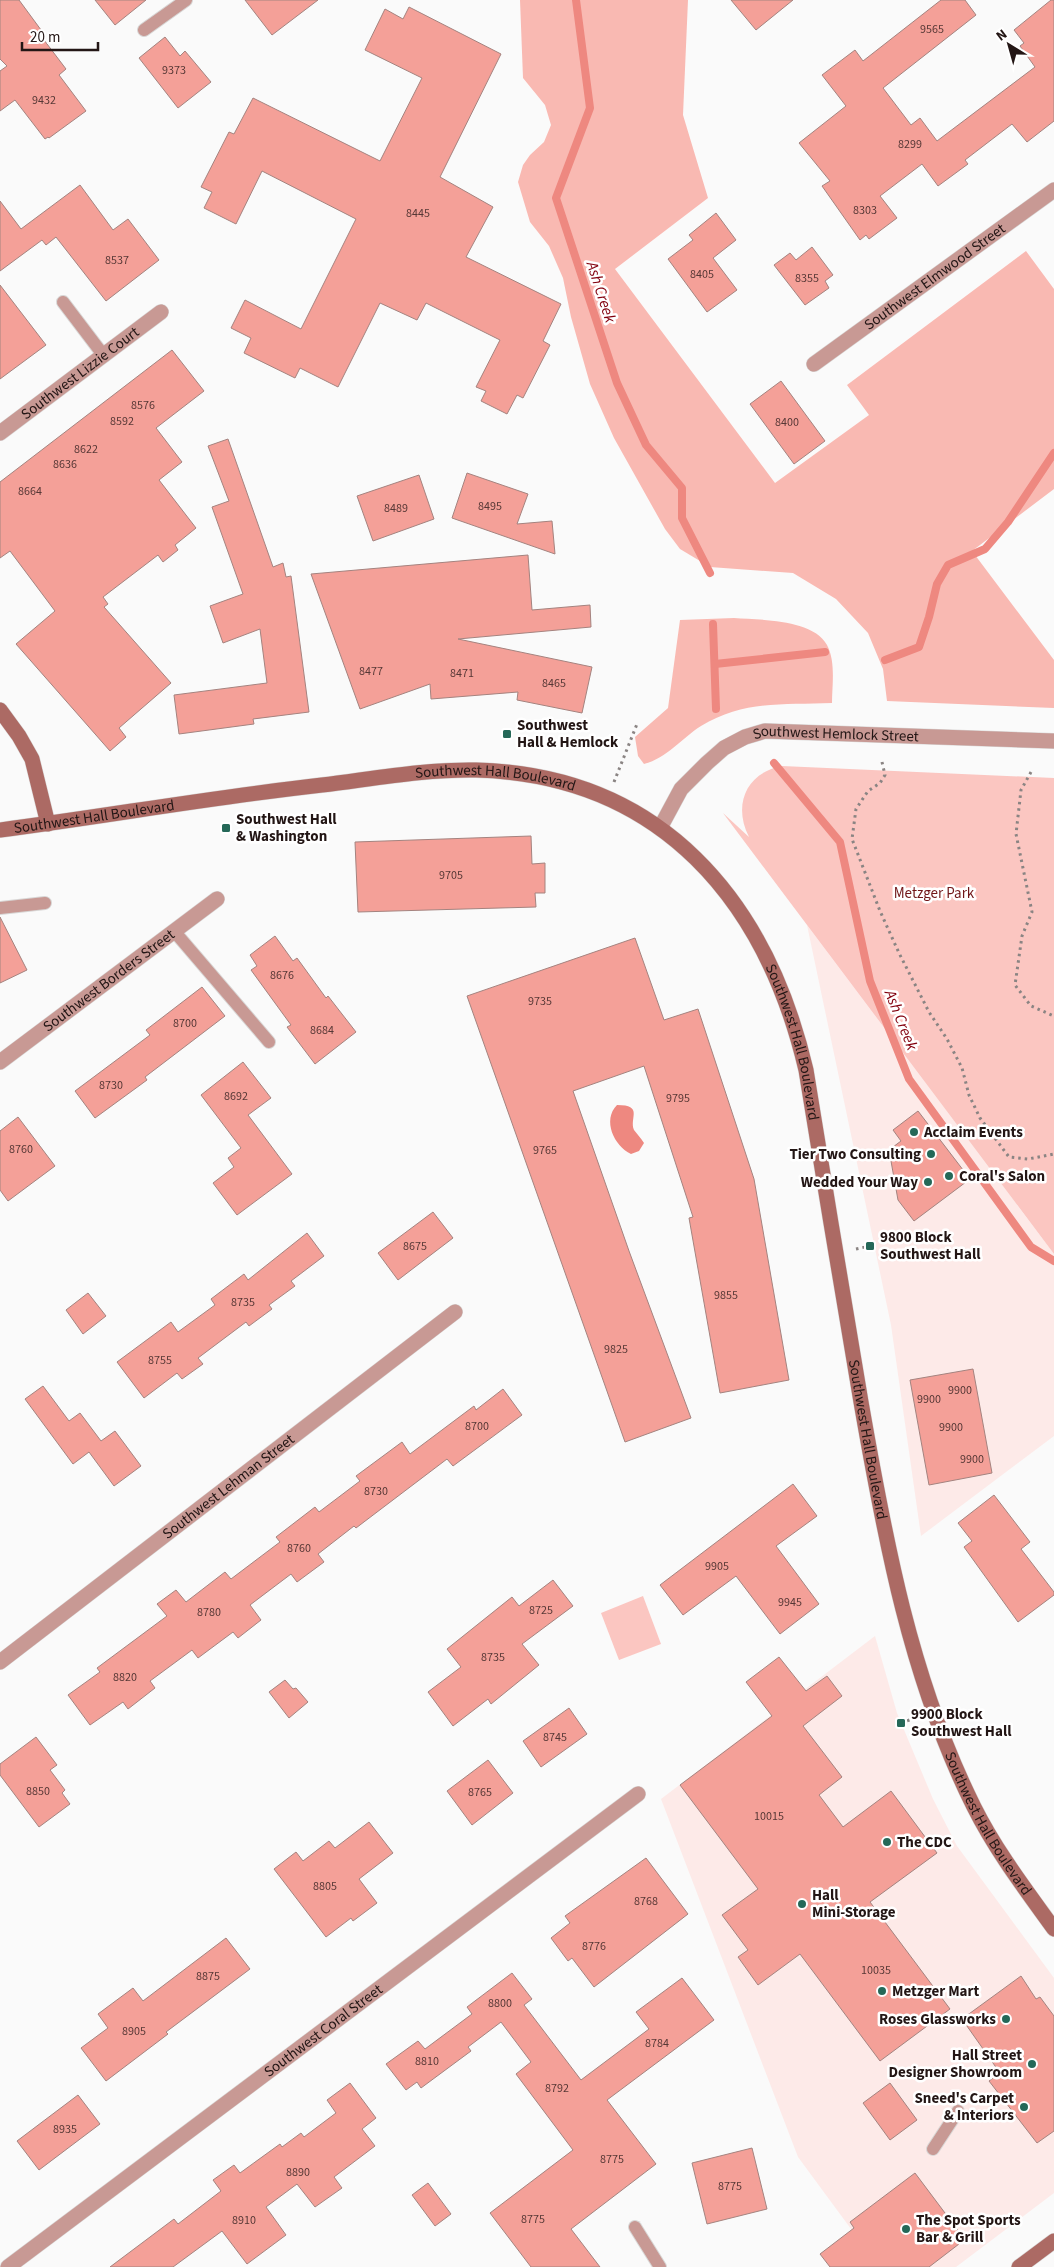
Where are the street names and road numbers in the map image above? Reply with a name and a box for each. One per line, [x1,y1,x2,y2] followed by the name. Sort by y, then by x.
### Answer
[860,218,1010,335] street label: Southwest Elmwood Street
[16,322,143,424] street label: Southwest Lizzie Court
[750,720,919,747] street label: Southwest Hemlock Street
[414,759,578,796] street label: Southwest Hall Boulevard
[12,794,176,839] street label: Southwest Hall Boulevard
[39,924,179,1037] street label: Southwest Borders Street
[760,960,824,1122] street label: Southwest Hall Boulevard
[843,1358,893,1521] street label: Southwest Hall Boulevard
[158,1429,299,1544] street label: Southwest Lehman Street
[940,1748,1037,1900] street label: Southwest Hall Boulevard
[259,1979,387,2082] street label: Southwest Coral Street

